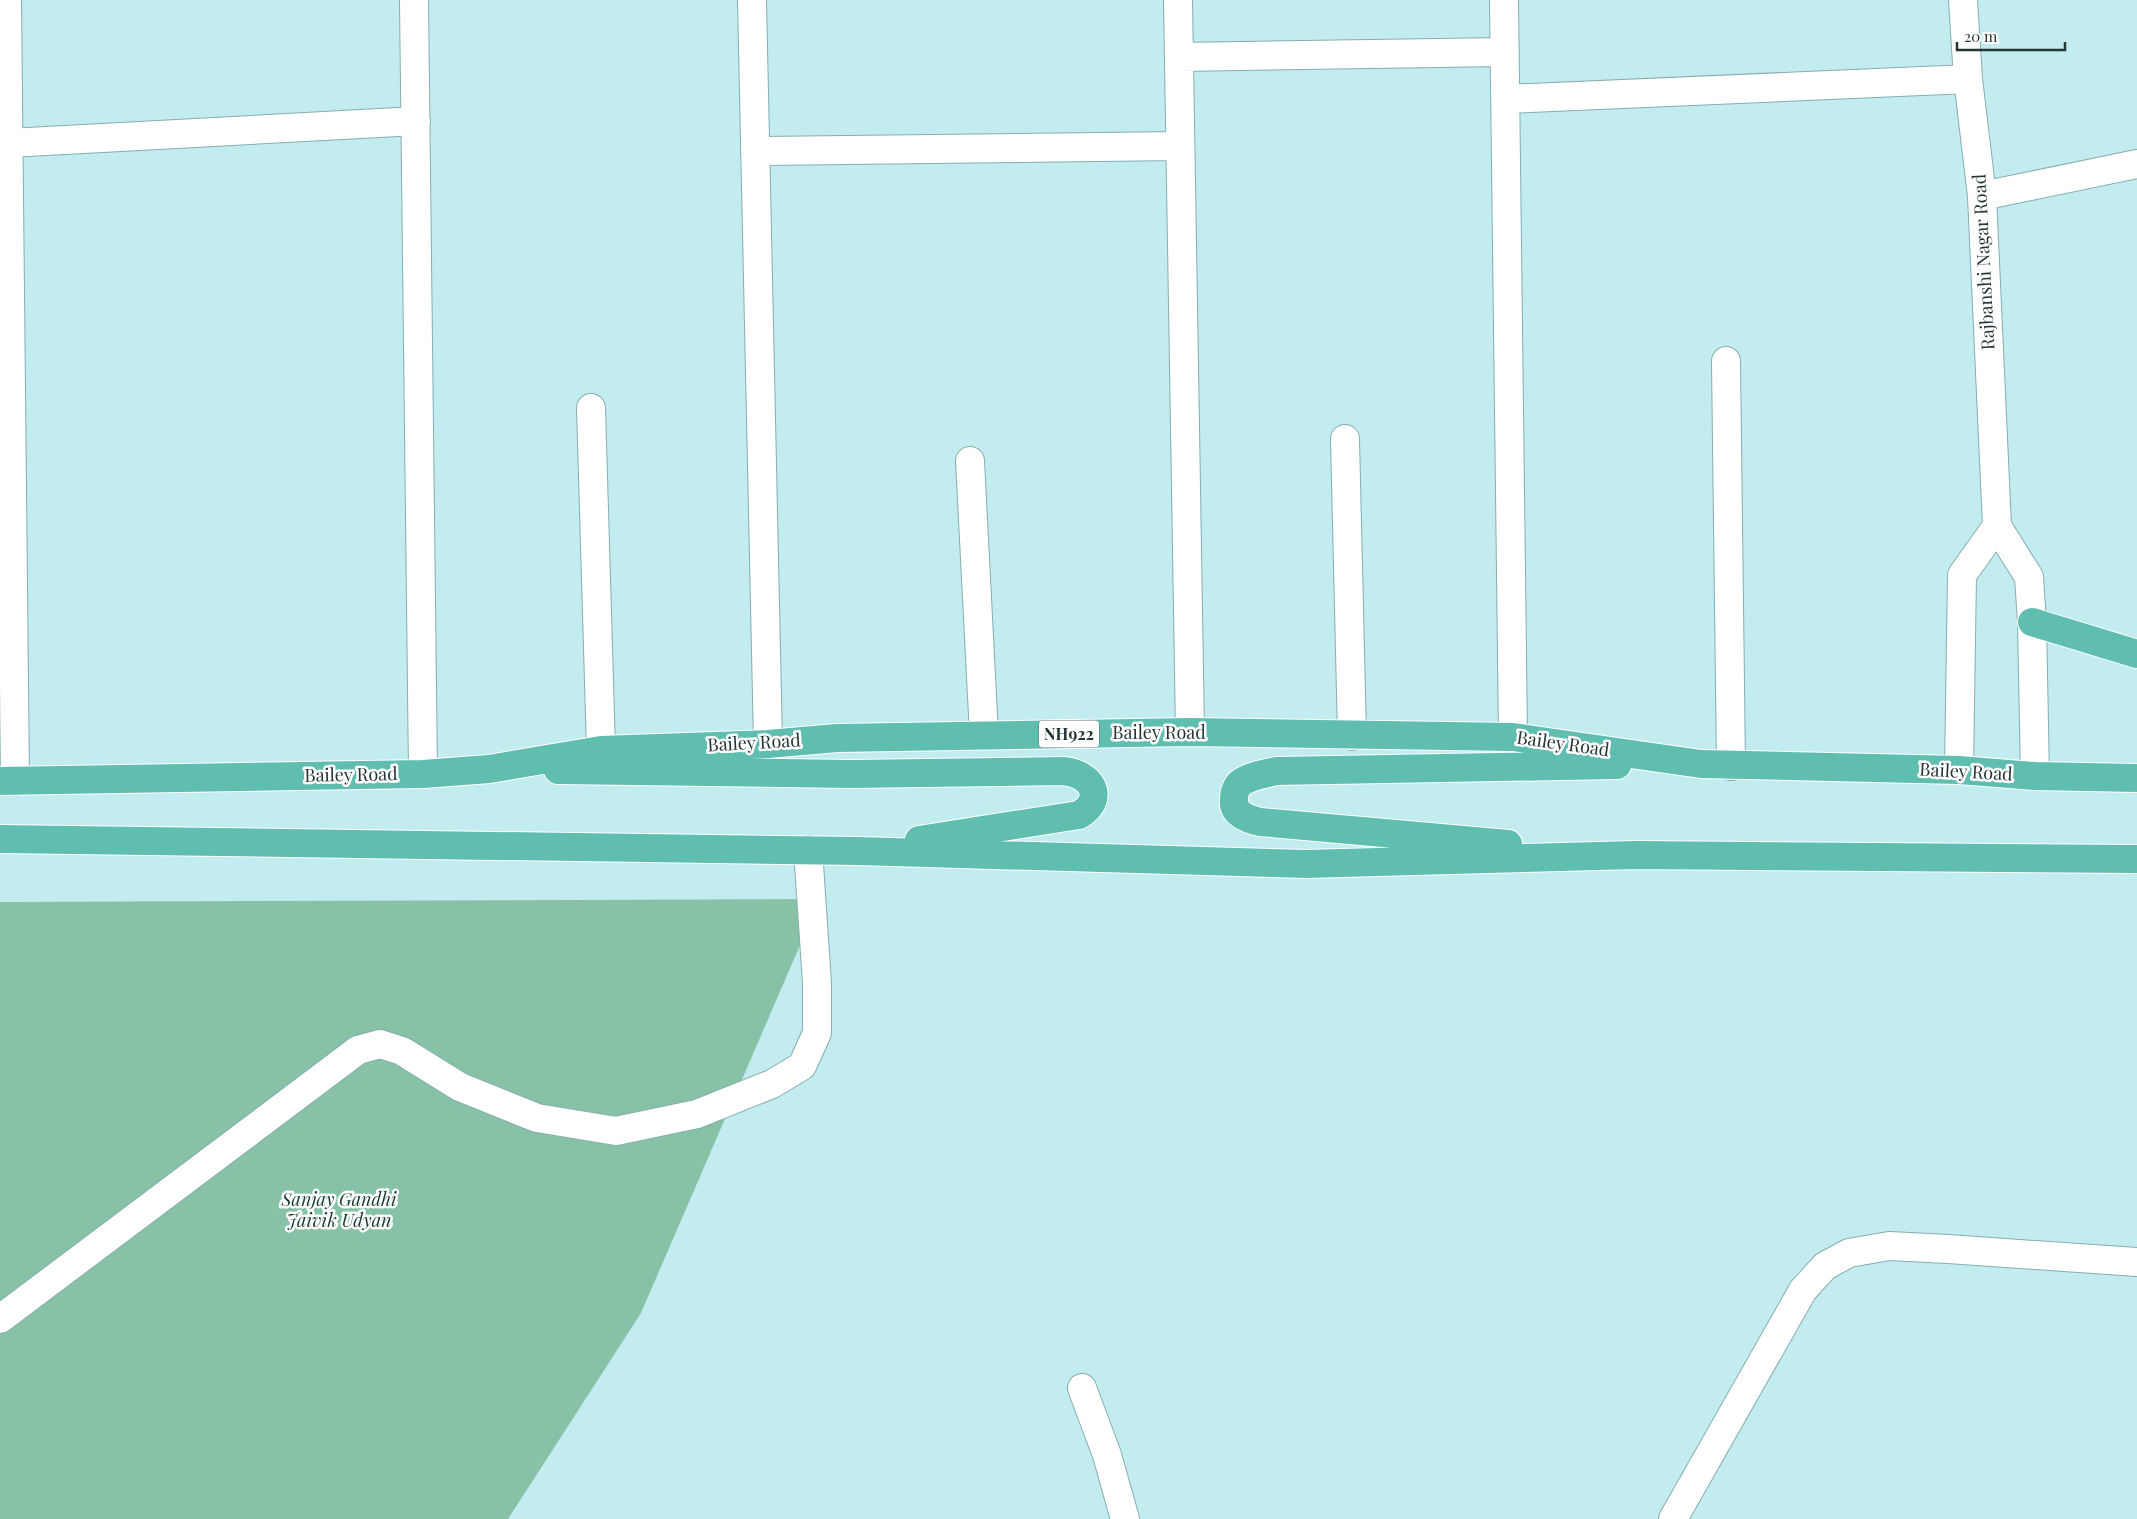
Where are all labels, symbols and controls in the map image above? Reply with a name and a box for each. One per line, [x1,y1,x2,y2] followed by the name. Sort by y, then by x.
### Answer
[1957,20,2064,52] scale bar
[1964,26,1998,46] text: 20 m
[1966,173,2000,351] street label: Rajbanshi Nagar Road
[1112,720,1206,744] street label: Bailey Road
[1039,721,1099,748] road number: NH922
[1515,725,1612,761] street label: Bailey Road
[707,728,802,756] street label: Bailey Road
[1919,757,2014,785] street label: Bailey Road
[304,761,398,787] street label: Bailey Road
[281,1187,397,1232] park label: Sanjay Gandhi Jaivik Udyan

